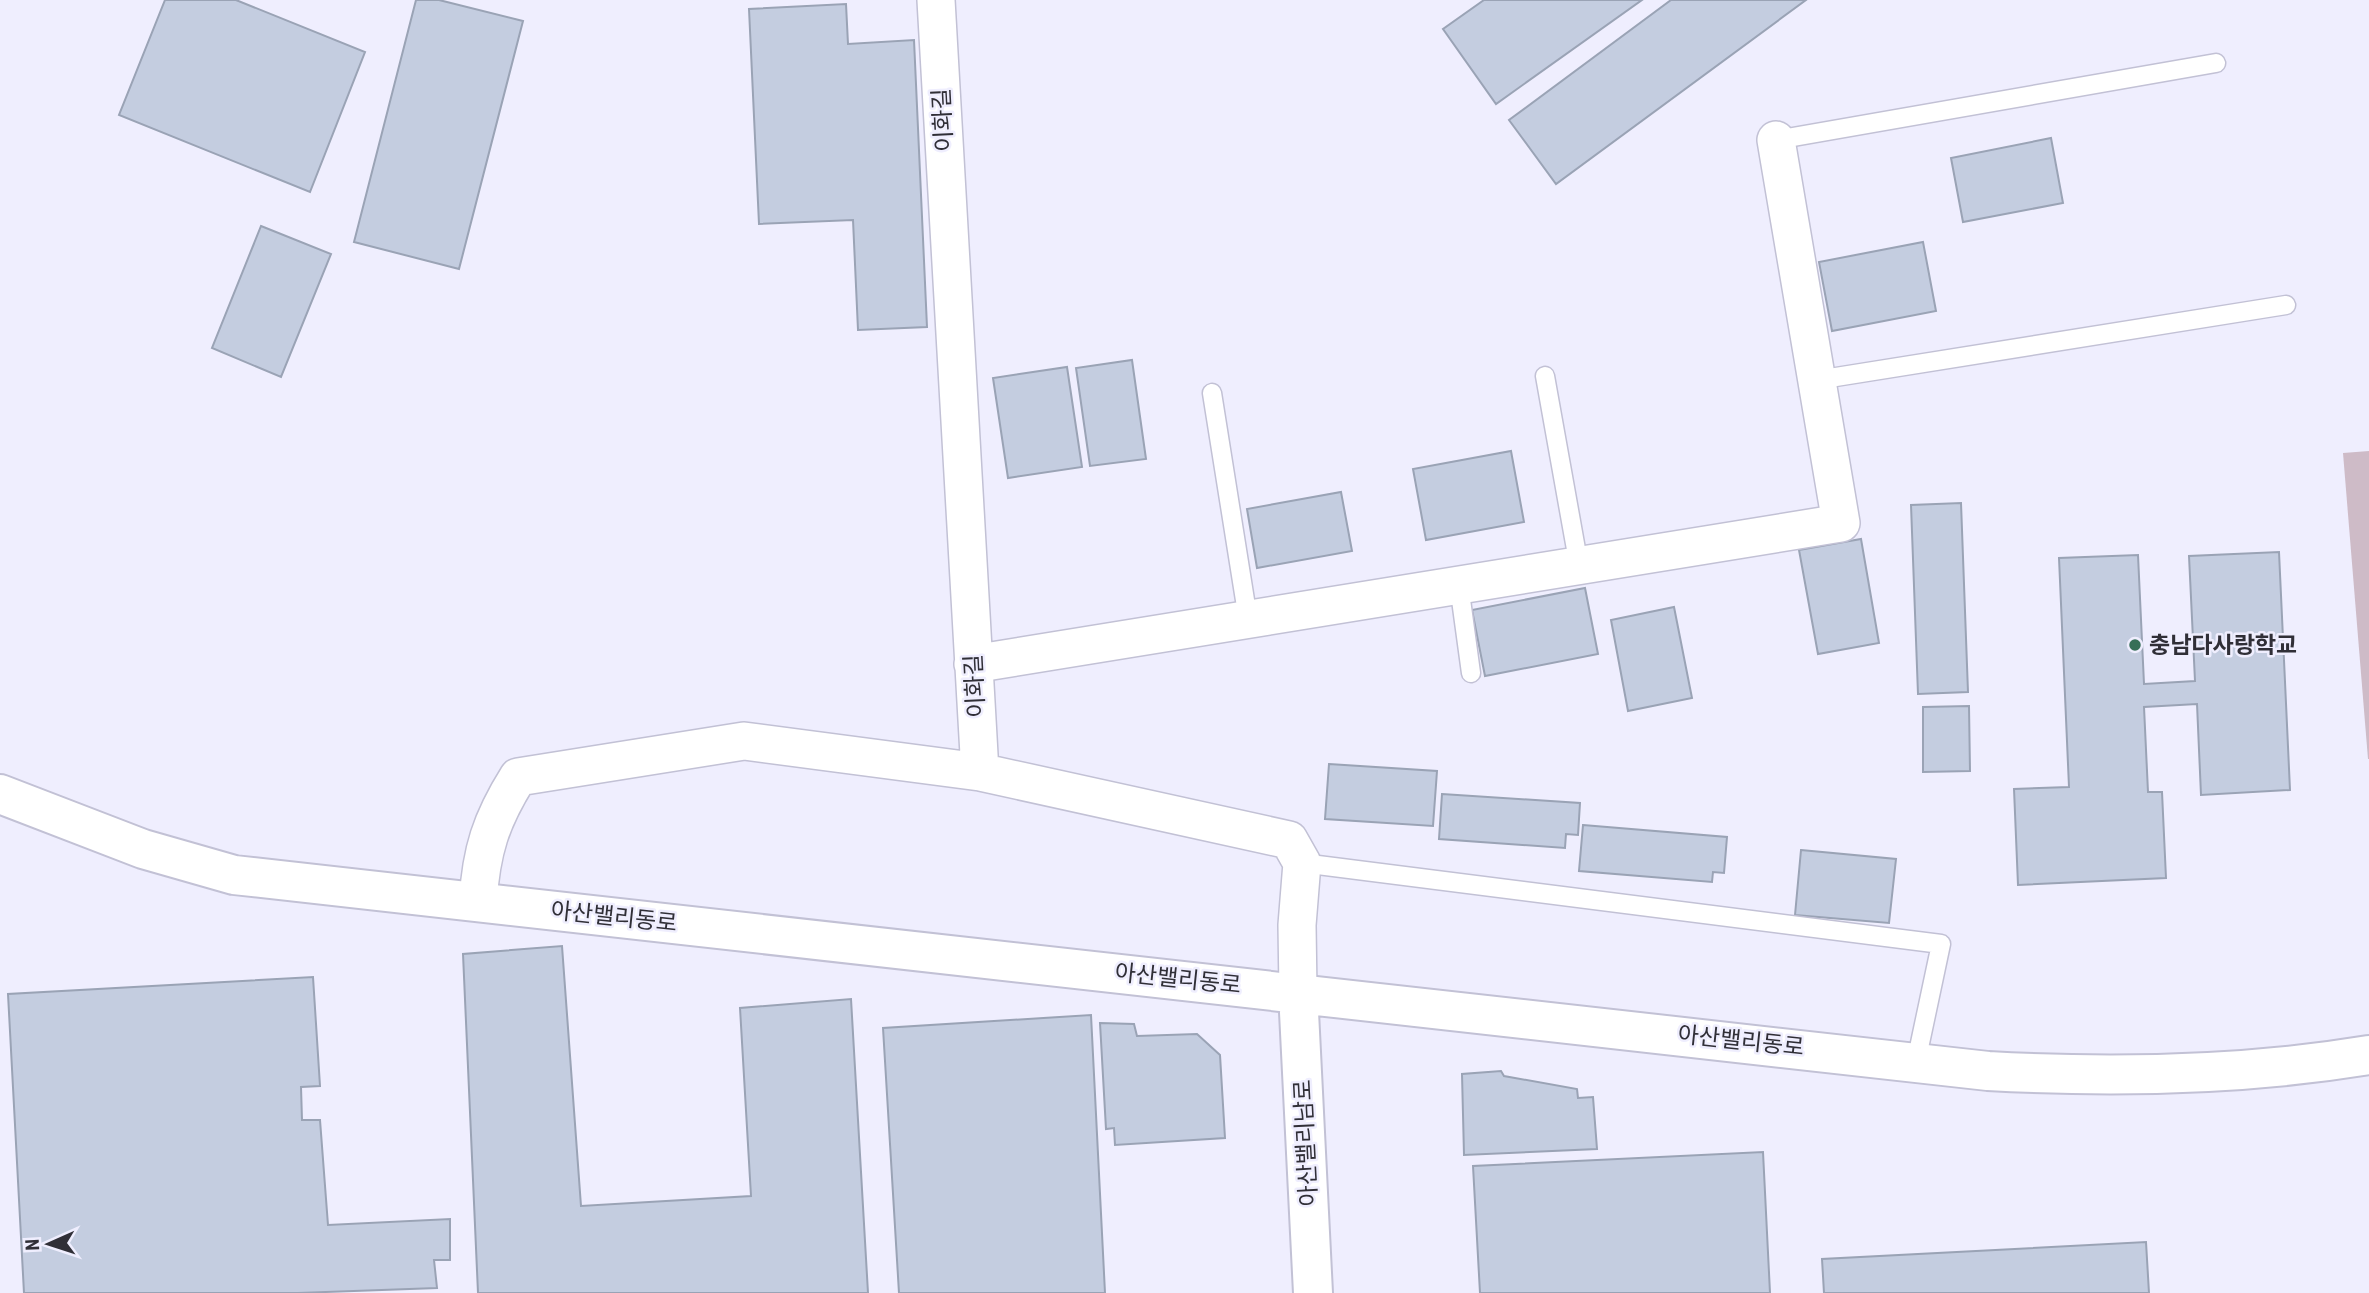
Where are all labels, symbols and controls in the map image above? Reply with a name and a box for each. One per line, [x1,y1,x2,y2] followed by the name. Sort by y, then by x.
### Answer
[928,88,958,152] street label: 이화길
[2149,632,2297,659] place label: 충남다사랑학교
[2127,637,2143,653] marker: 충남다사랑학교
[960,654,990,718] street label: 이화길
[549,897,679,937] street label: 아산밸리동로
[1113,959,1243,999] street label: 아산밸리동로
[1676,1021,1806,1061] street label: 아산밸리동로
[1289,1079,1323,1207] street label: 아산밸리남로
[14,1209,84,1279] north arrow
[21,1238,44,1251] text: N

